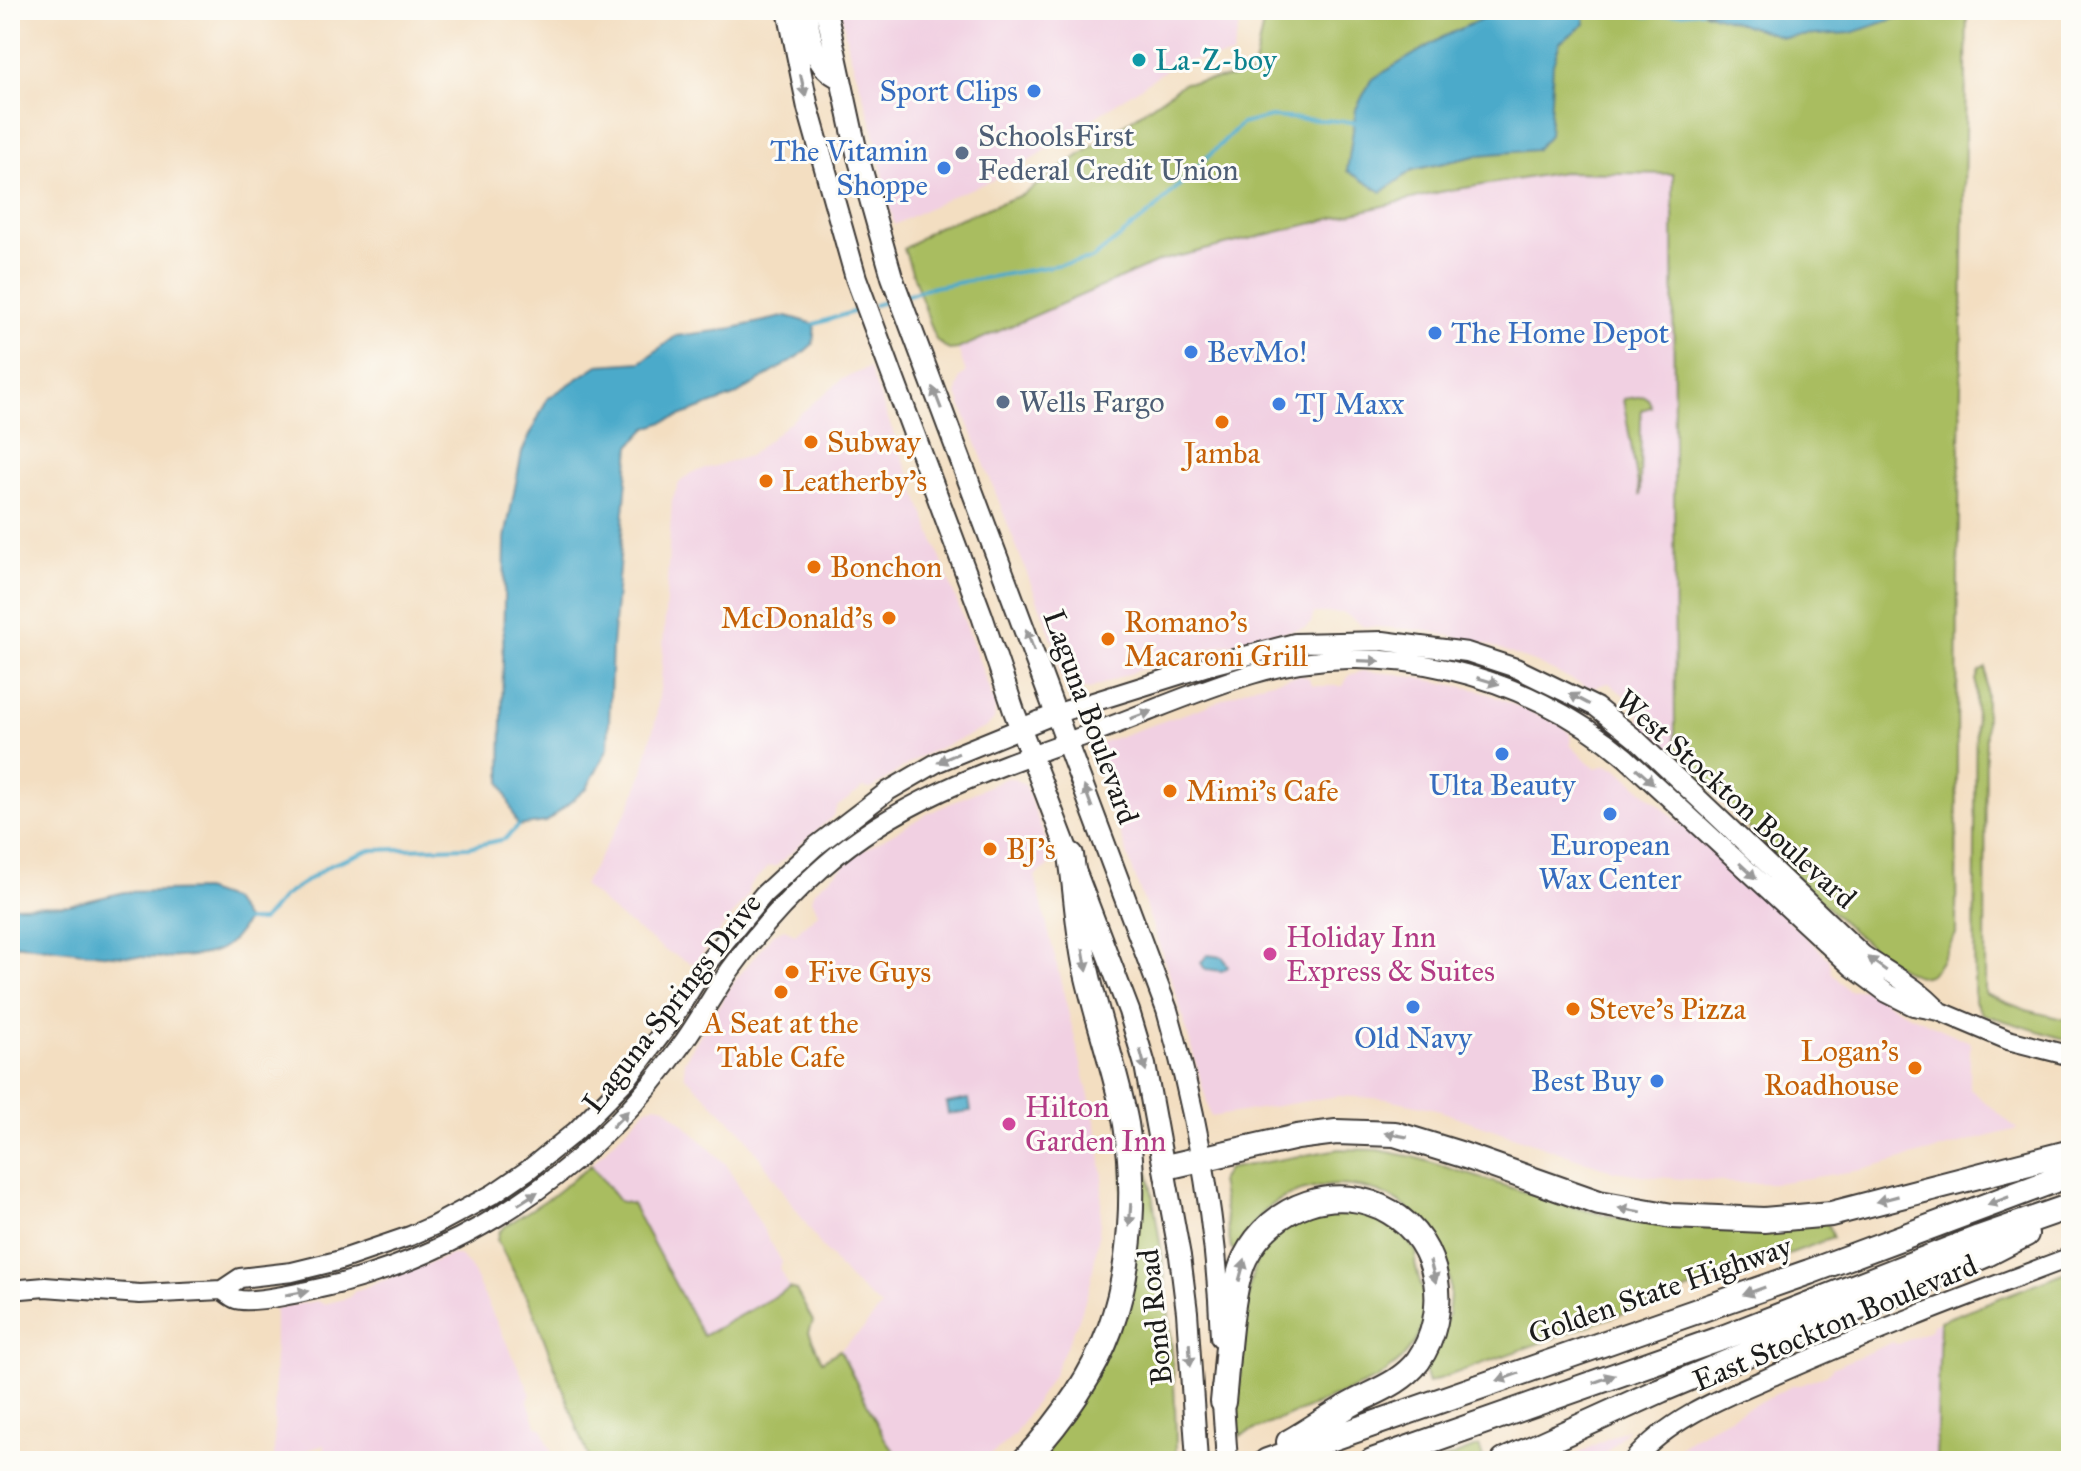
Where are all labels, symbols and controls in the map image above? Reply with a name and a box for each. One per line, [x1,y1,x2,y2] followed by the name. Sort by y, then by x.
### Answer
[1155,42,1278,78] place label: La-Z-boy
[1130,51,1148,69] marker: La-Z-boy
[879,73,1018,109] place label: Sport Clips
[797,74,810,99] one-way arrow
[1025,82,1043,100] marker: Sport Clips
[978,118,1239,188] place label: SchoolsFirst Federal Credit Union
[770,133,928,203] place label: The Vitamin Shoppe
[953,144,971,162] marker: SchoolsFirst Federal Credit Union
[935,159,953,177] marker: The Vitamin Shoppe
[1451,315,1670,351] place label: The Home Depot
[1426,324,1444,342] marker: The Home Depot
[1207,334,1307,370] place label: BevMo!
[1182,343,1200,361] marker: BevMo!
[1019,384,1165,420] place label: Wells Fargo
[930,385,943,409] one-way arrow
[1295,386,1404,422] place label: TJ Maxx
[994,393,1012,411] marker: Wells Fargo
[1270,395,1288,413] marker: TJ Maxx
[1213,413,1231,431] marker: Jamba
[827,424,921,460] place label: Subway
[802,433,820,451] marker: Subway
[1181,435,1261,471] place label: Jamba
[782,463,927,499] place label: Leatherby's
[757,472,775,490] marker: Leatherby's
[830,549,942,585] place label: Bonchon
[805,558,823,576] marker: Bonchon
[721,600,873,636] place label: McDonald's
[1124,604,1309,674] place label: Romano's Macaroni Grill
[1036,605,1146,829] street label: Laguna Boulevard
[880,609,898,627] marker: McDonald's
[1023,628,1036,652] one-way arrow
[1099,630,1117,648] marker: Romano's Macaroni Grill
[1357,654,1382,667] one-way arrow
[1477,675,1501,688] one-way arrow
[1608,682,1864,916] street label: West Stockton Boulevard
[1568,692,1591,705] one-way arrow
[1129,708,1153,721] one-way arrow
[1493,745,1511,763] marker: Ulta Beauty
[936,751,960,764] one-way arrow
[1635,766,1654,784] one-way arrow
[1428,767,1576,803] place label: Ulta Beauty
[1186,773,1339,809] place label: Mimi's Cafe
[1161,782,1179,800] marker: Mimi's Cafe
[1081,785,1094,809] one-way arrow
[1601,805,1619,823] marker: European Wax Center
[1539,827,1682,897] place label: European Wax Center
[1006,831,1056,867] place label: BJ's
[981,840,999,858] marker: BJ's
[1739,861,1758,879] one-way arrow
[575,886,769,1120] street label: Laguna Springs Drive
[1286,919,1495,989] place label: Holiday Inn Express & Suites
[1261,945,1279,963] marker: Holiday Inn Express & Suites
[1080,948,1092,973] one-way arrow
[808,954,931,990] place label: Five Guys
[1866,957,1887,973] one-way arrow
[783,963,801,981] marker: Five Guys
[772,983,790,1001] marker: A Seat at the Table Cafe
[1589,991,1747,1027] place label: Steve's Pizza
[1404,998,1422,1016] marker: Old Navy
[1564,1000,1582,1018] marker: Steve's Pizza
[701,1005,859,1075] place label: A Seat at the Table Cafe
[1354,1020,1473,1056] place label: Old Navy
[1764,1033,1899,1103] place label: Logan's Roadhouse
[1138,1048,1150,1073] one-way arrow
[1906,1059,1924,1077] marker: Logan's Roadhouse
[1531,1063,1642,1099] place label: Best Buy
[1648,1072,1666,1090] marker: Best Buy
[1025,1089,1166,1159] place label: Hilton Garden Inn
[610,1110,629,1129] one-way arrow
[1000,1115,1018,1133] marker: Hilton Garden Inn
[1384,1128,1409,1141] one-way arrow
[517,1191,539,1205] one-way arrow
[1875,1194,1900,1206] one-way arrow
[1986,1195,2010,1208] one-way arrow
[1123,1203,1136,1228] one-way arrow
[1617,1203,1642,1215] one-way arrow
[1524,1228,1797,1352] street label: Golden State Highway
[1130,1247,1180,1387] street label: Bond Road
[1687,1247,1983,1399] street label: East Stockton Boulevard
[1236,1258,1249,1282] one-way arrow
[1428,1259,1440,1284] one-way arrow
[285,1286,310,1298] one-way arrow
[1742,1286,1766,1298] one-way arrow
[1184,1343,1197,1368] one-way arrow
[1496,1371,1520,1383] one-way arrow
[1592,1373,1616,1385] one-way arrow

